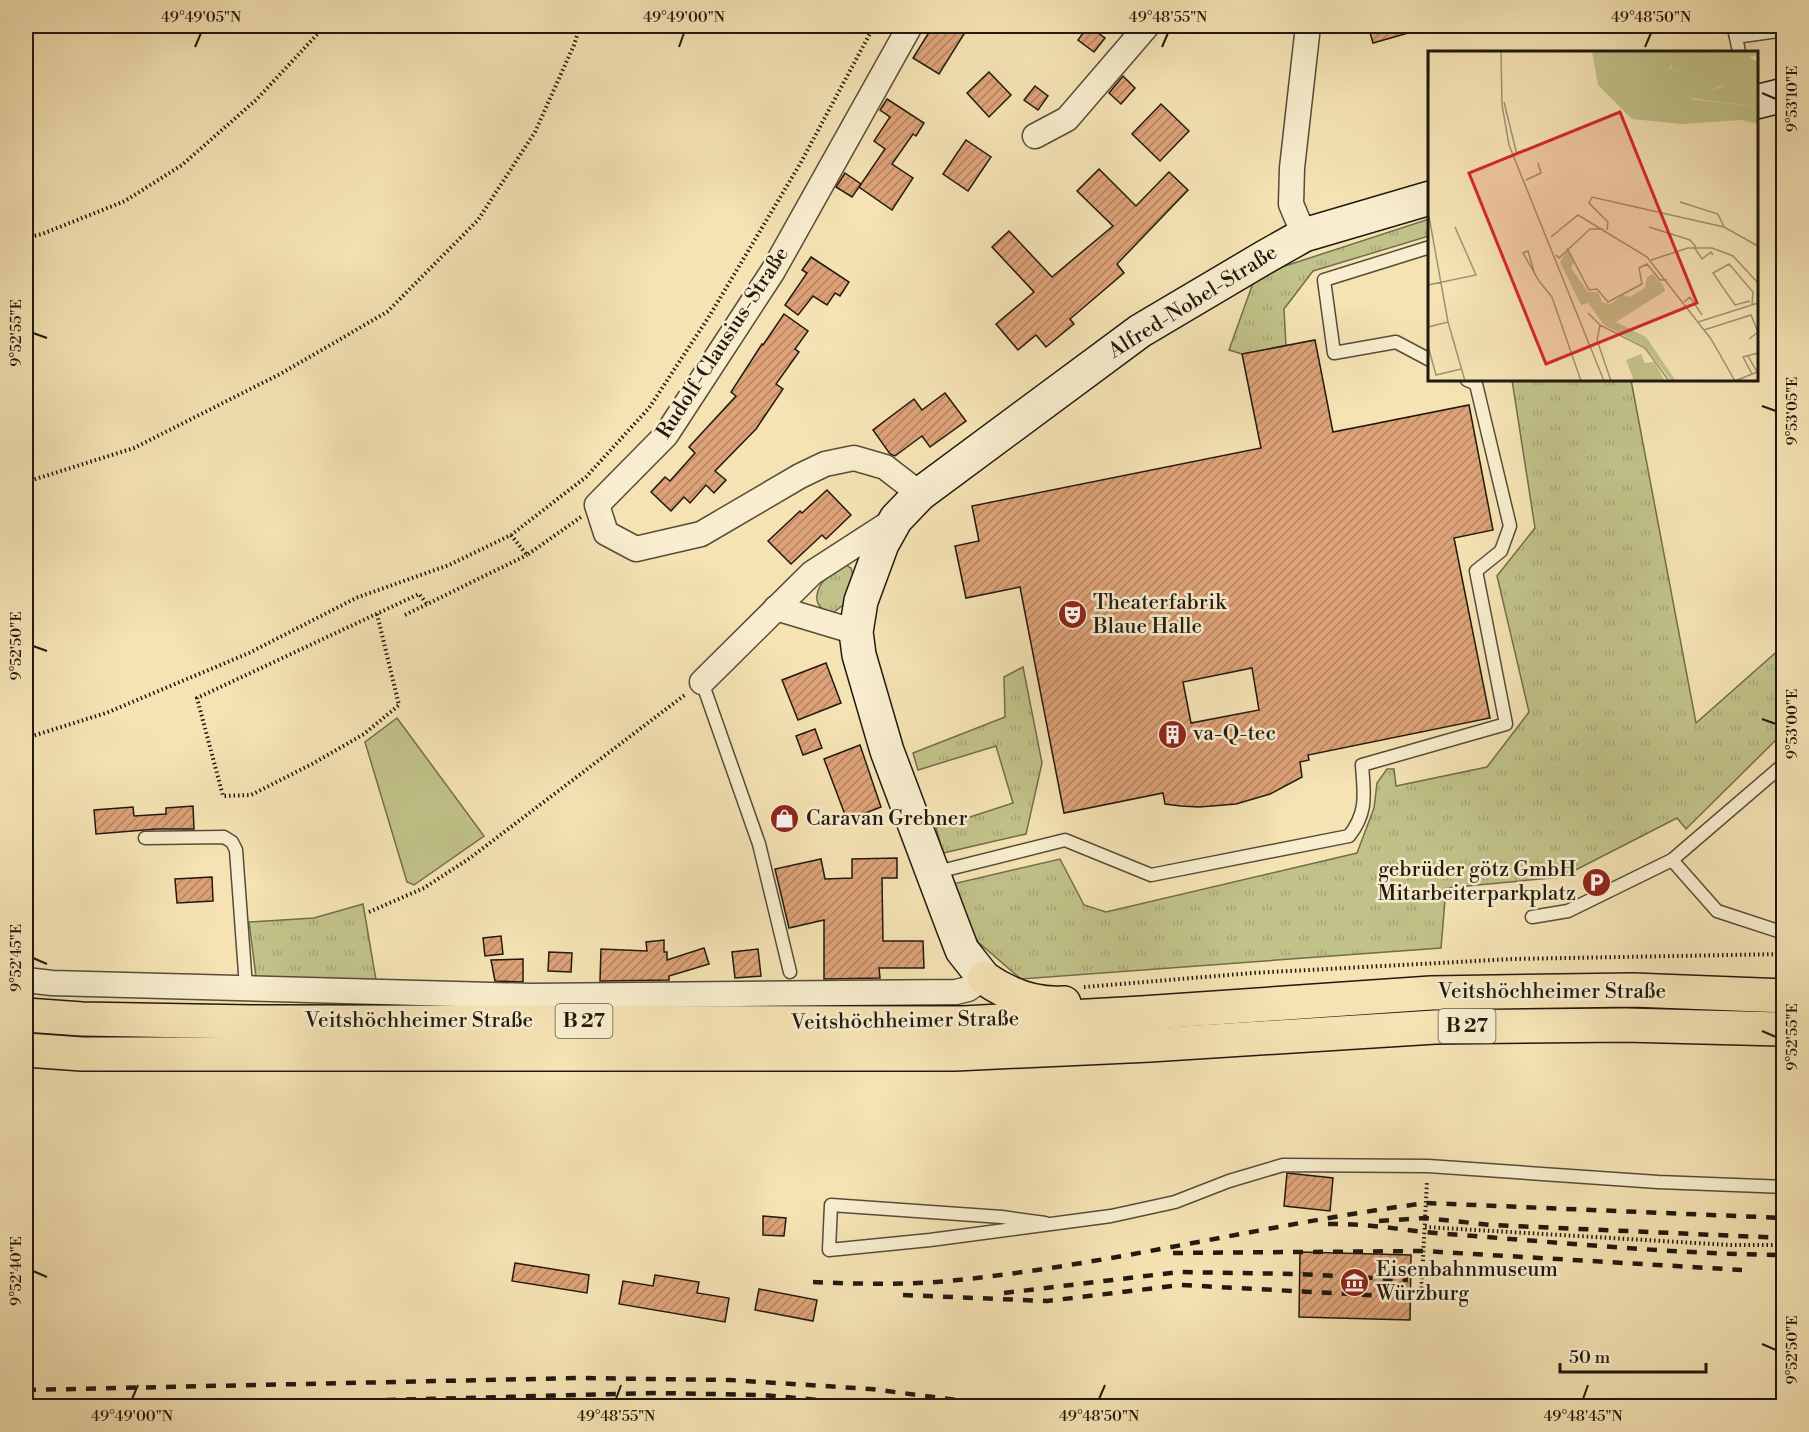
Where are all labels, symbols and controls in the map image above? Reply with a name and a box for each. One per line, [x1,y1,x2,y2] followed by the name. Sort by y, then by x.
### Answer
[161,8,241,27] text: 49°49'05"N
[643,8,725,27] text: 49°49'00"N
[1129,8,1207,27] text: 49°48'55"N
[1611,8,1691,27] text: 49°48'50"N
[1428,51,1758,381] inset map
[1783,66,1802,132] text: 9°53'10"E
[1103,240,1282,365] street label: Alfred-Nobel-Straße
[651,242,795,444] street label: Rudolf-Clausius-Straße
[7,299,26,367] text: 9°52'55"E
[1783,377,1802,445] text: 9°53'05"E
[1092,590,1227,640] place label: Theaterfabrik Blaue Halle
[1056,599,1088,631] theatre icon: Theaterfabrik Blaue Halle
[7,611,26,681] text: 9°52'50"E
[1783,689,1802,759] text: 9°53'00"E
[1156,718,1188,750] building icon: va-Q-tec
[1192,721,1276,747] place label: va-Q-tec
[769,803,801,835] shop icon: Caravan Grebner
[806,806,968,832] place label: Caravan Grebner
[1378,857,1576,907] place label: gebrüder götz GmbH Mitarbeiterparkplatz
[1581,866,1613,898] parking icon: gebrüder götz GmbH Mitarbeiterparkplatz
[7,924,26,992] text: 9°52'45"E
[1437,979,1666,1005] street label: Veitshöchheimer Straße
[1783,1003,1802,1071] text: 9°52'55"E
[556,1004,612,1038] road number: B 27
[790,1006,1019,1036] street label: Veitshöchheimer Straße
[304,1008,533,1034] street label: Veitshöchheimer Straße
[1438,1009,1496,1043] road number: B 27
[7,1236,26,1306] text: 9°52'40"E
[1375,1257,1558,1307] place label: Eisenbahnmuseum Würzburg
[1339,1266,1371,1298] museum icon: Eisenbahnmuseum Würzburg
[1783,1315,1802,1385] text: 9°52'50"E
[1560,1336,1706,1374] scale bar
[1569,1346,1611,1369] text: 50 m
[91,1407,173,1426] text: 49°49'00"N
[577,1407,655,1426] text: 49°48'55"N
[1059,1407,1139,1426] text: 49°48'50"N
[1543,1407,1623,1426] text: 49°48'45"N

